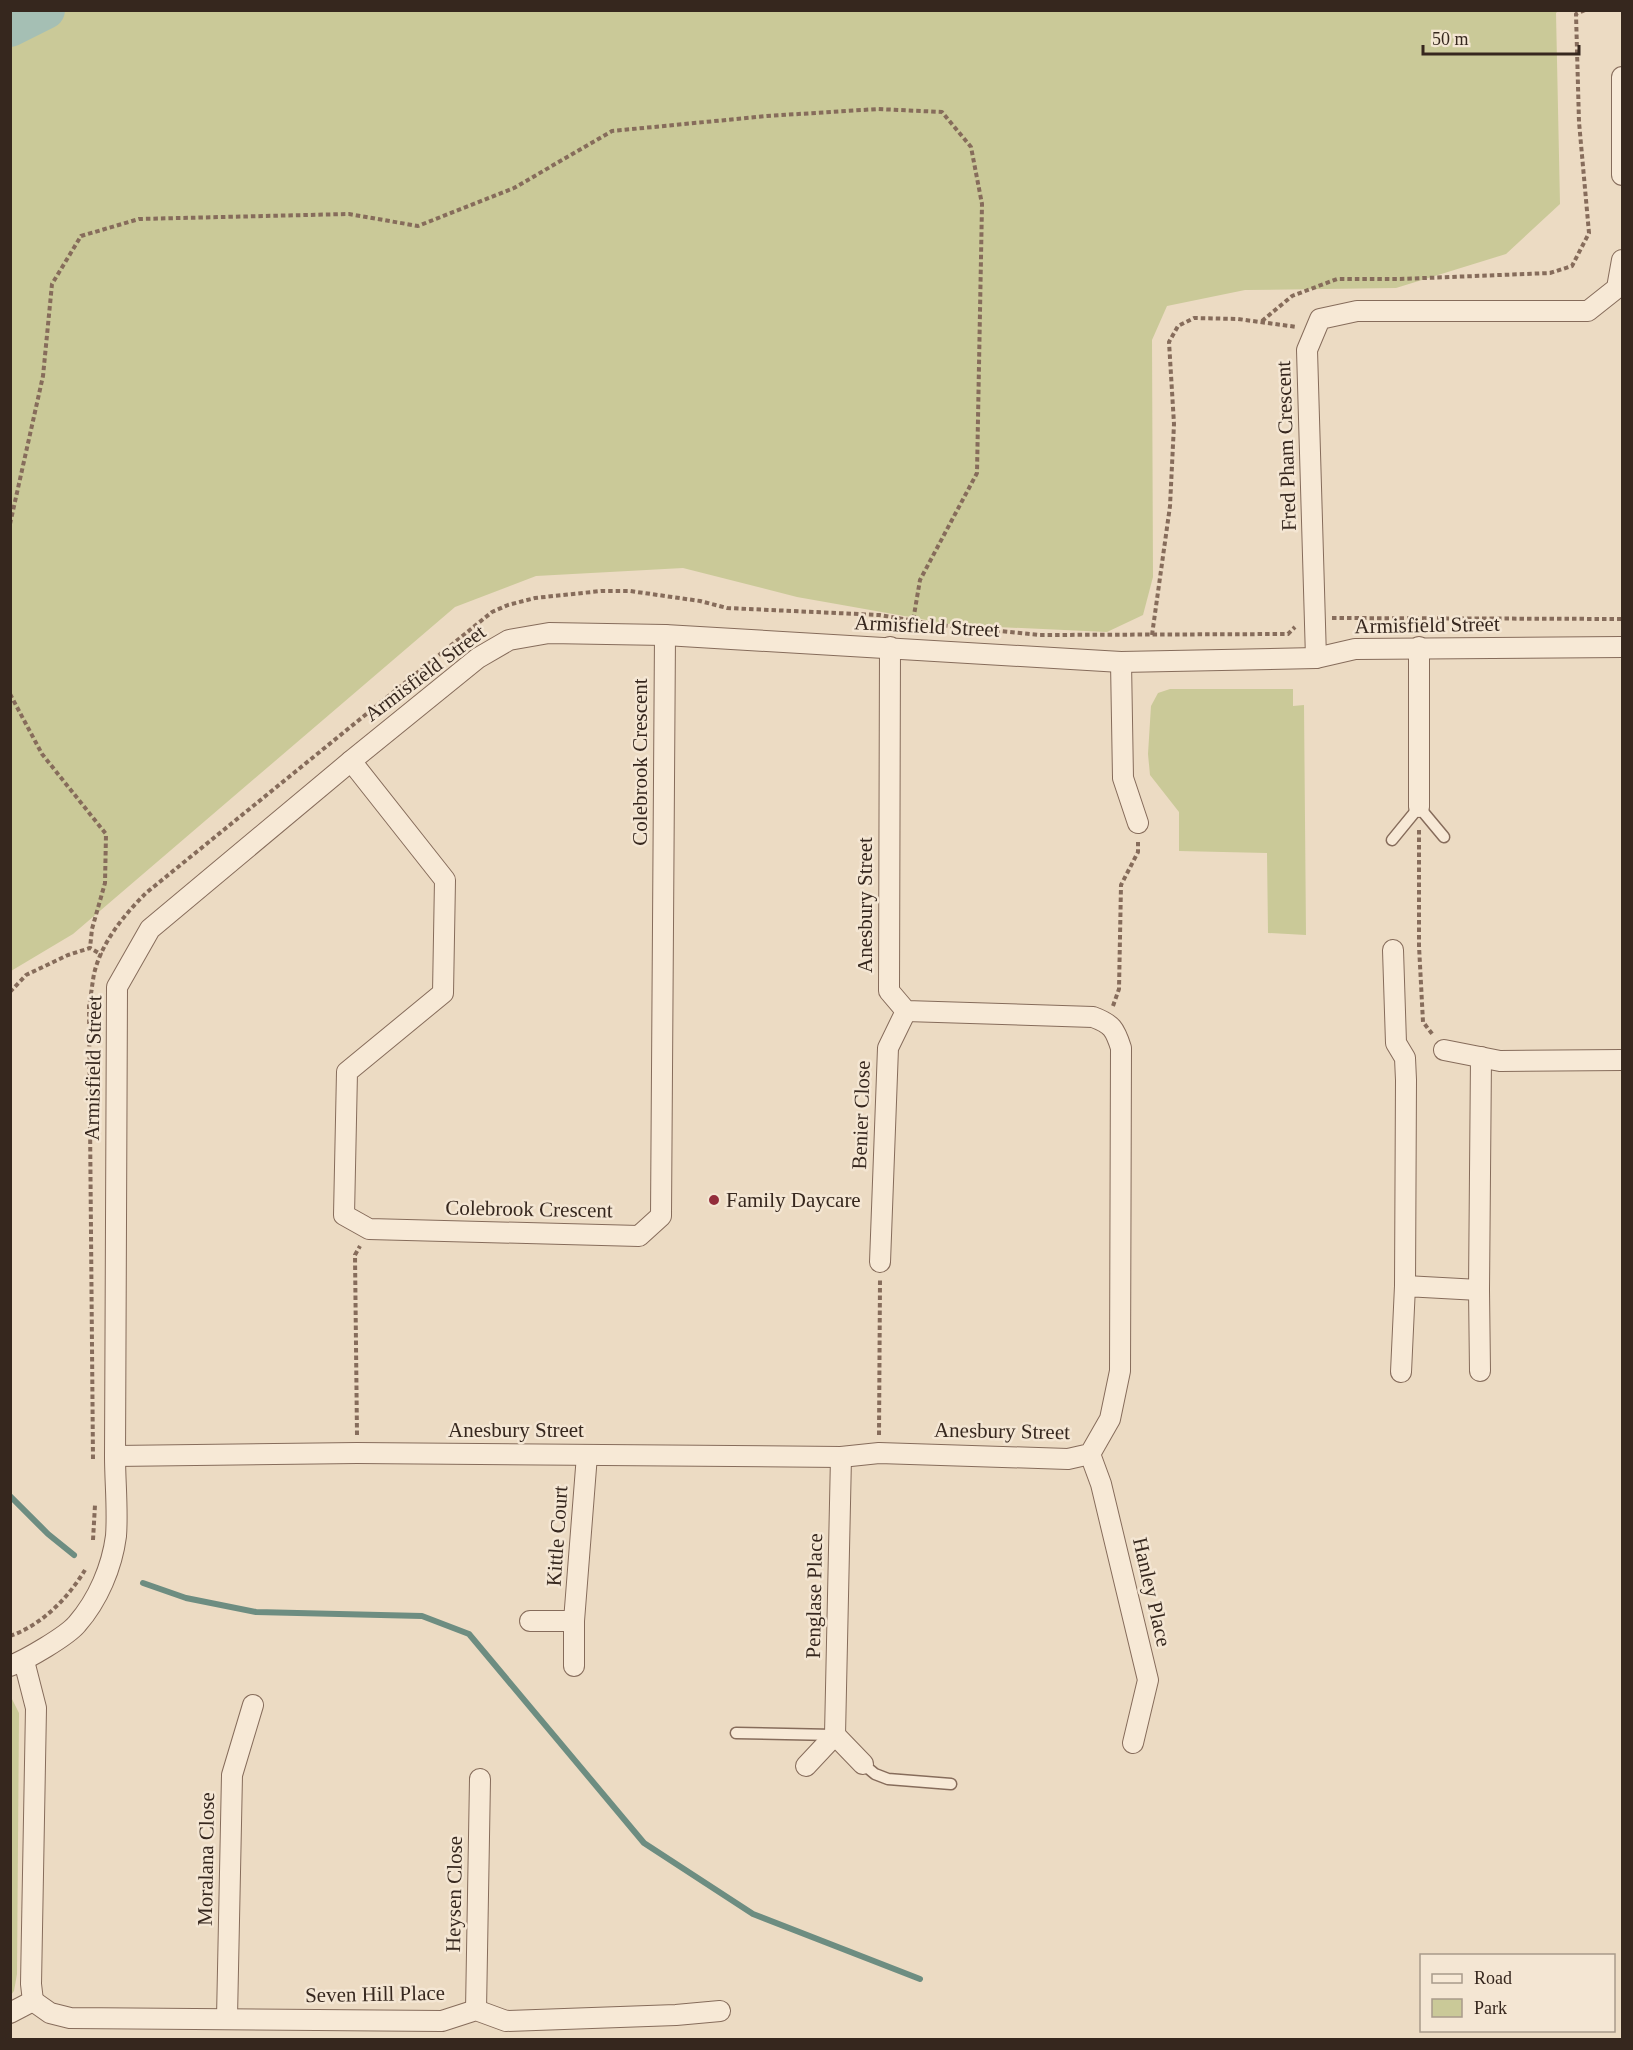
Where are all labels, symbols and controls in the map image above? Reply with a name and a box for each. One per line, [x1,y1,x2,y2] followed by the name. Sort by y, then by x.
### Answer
[1423,18,1579,56] scale bar
[1432,29,1469,49] text: 50 m
[1271,360,1301,532] street label: Fred Pham Crescent
[854,610,1000,642] street label: Armisfield Street
[1354,612,1500,638] street label: Armisfield Street
[360,620,490,726] street label: Armisfield Street
[628,678,652,846] street label: Colebrook Crescent
[853,837,877,973] street label: Anesbury Street
[80,995,106,1141] street label: Armisfield Street
[847,1060,875,1170] street label: Benier Close
[726,1188,861,1212] place label: Family Daycare
[707,1193,721,1207] marker: Family Daycare
[445,1196,613,1222] street label: Colebrook Crescent
[448,1418,584,1442] street label: Anesbury Street
[934,1418,1070,1444] street label: Anesbury Street
[542,1485,573,1587] street label: Kittle Court
[801,1533,827,1659] street label: Penglase Place
[1128,1535,1176,1649] street label: Hanley Place
[193,1792,219,1926] street label: Moralana Close
[441,1836,467,1952] street label: Heysen Close
[1420,1954,1615,2032] legend
[1474,1968,1512,1988] text: Road
[305,1981,445,2007] street label: Seven Hill Place
[1474,1998,1507,2018] text: Park

